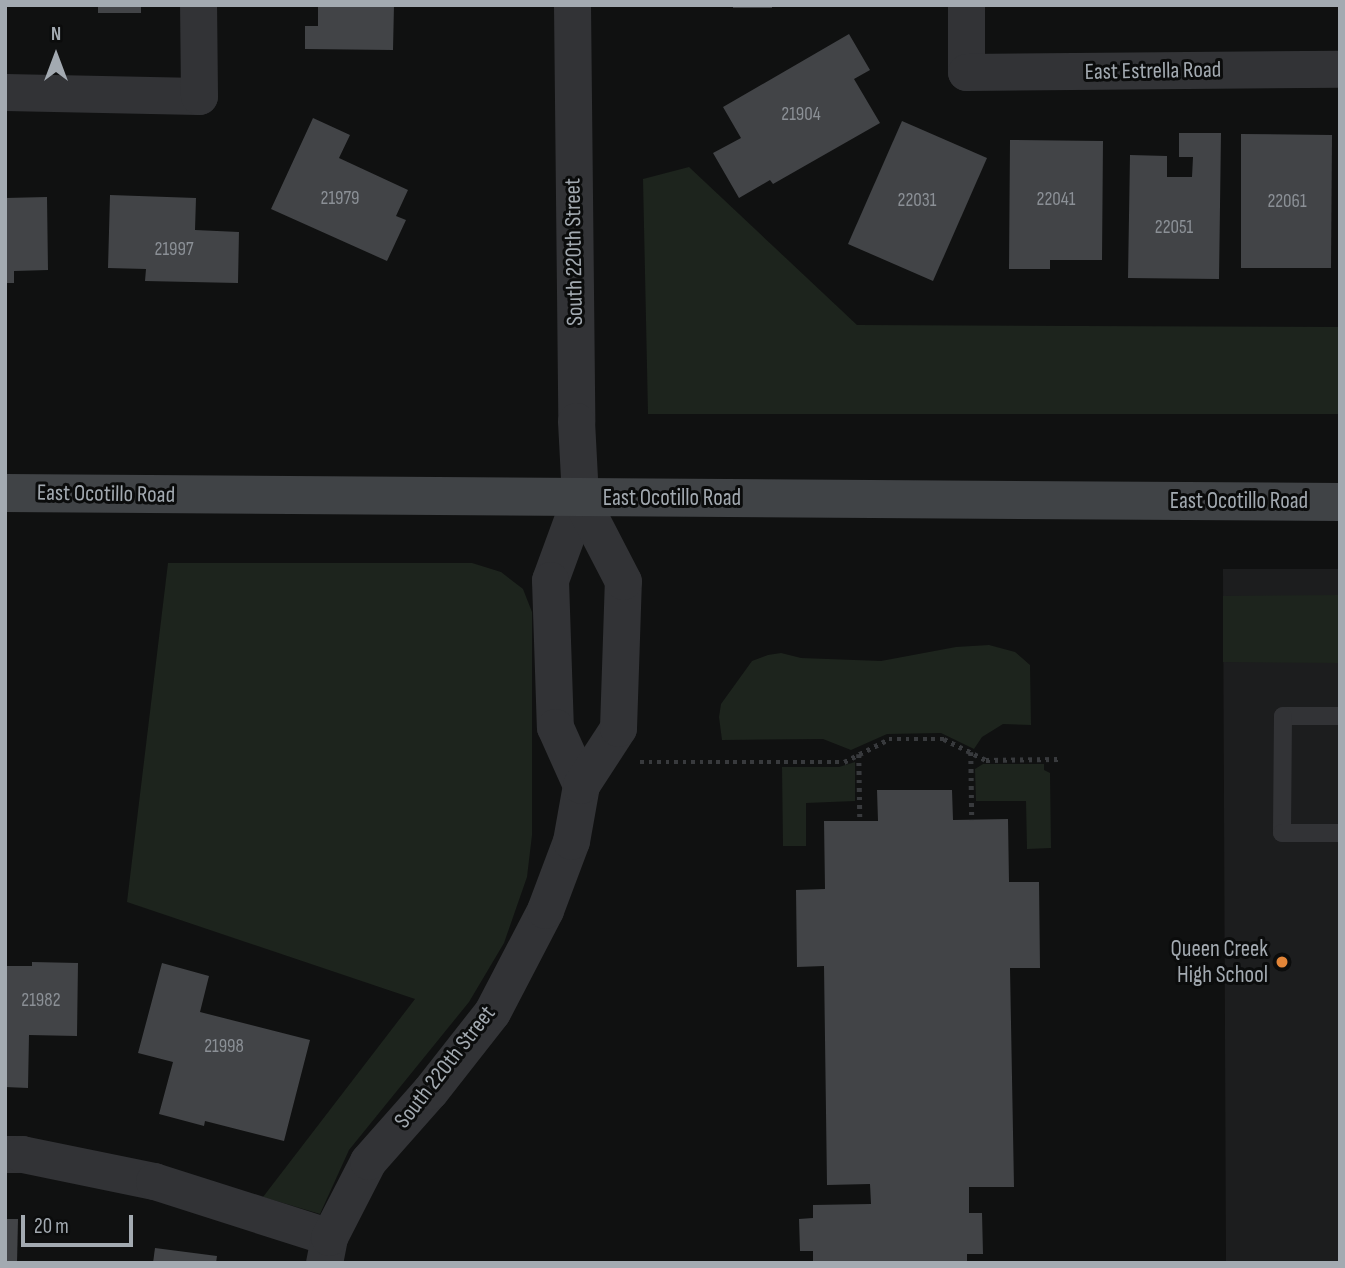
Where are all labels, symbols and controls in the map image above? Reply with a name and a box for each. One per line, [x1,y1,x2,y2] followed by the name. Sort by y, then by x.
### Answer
[21,21,91,91] north arrow
[51,23,61,46] text: N
[1085,56,1221,86] street label: East Estrella Road
[781,104,821,126] house number: 21904
[559,178,589,326] street label: South 220th Street
[321,188,359,210] house number: 21979
[1037,189,1075,211] house number: 22041
[898,190,936,212] house number: 22031
[1267,191,1307,213] house number: 22061
[1155,217,1193,239] house number: 22051
[155,239,193,261] house number: 21997
[37,479,175,509] street label: East Ocotillo Road
[603,484,741,512] street label: East Ocotillo Road
[1170,487,1308,515] street label: East Ocotillo Road
[1170,935,1268,989] place label: Queen Creek High School
[1274,954,1290,970] marker: Queen Creek High School
[21,990,61,1012] house number: 21982
[389,1000,501,1134] street label: South 220th Street
[204,1036,244,1058] house number: 21998
[24,1202,136,1246] scale bar
[34,1214,69,1239] text: 20 m

